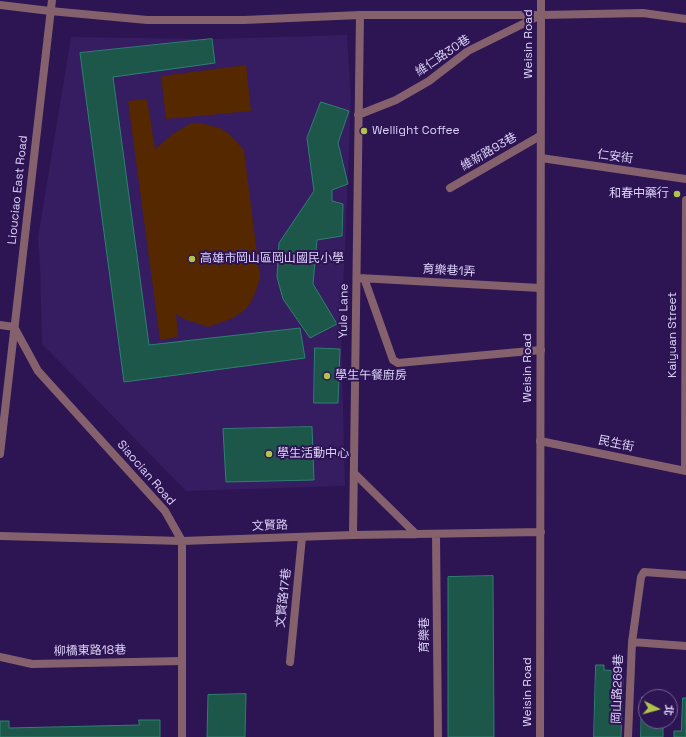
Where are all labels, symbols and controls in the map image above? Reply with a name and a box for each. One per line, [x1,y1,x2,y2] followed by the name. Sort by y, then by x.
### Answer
[522,9,536,79] street label: Weisin Road
[413,32,473,80] street label: 維仁路30巷
[372,124,460,138] place label: Wellight Coffee
[359,126,369,136] marker: Wellight Coffee
[458,130,520,174] street label: 維新路93巷
[5,135,31,245] street label: Liouciao East Road
[596,147,634,167] street label: 仁安街
[609,187,669,201] place label: 和春中藥行
[672,189,682,199] marker: 和春中藥行
[200,252,344,266] place label: 高雄市岡山區岡山國民小學
[187,254,197,264] marker: 高雄市岡山區岡山國民小學
[422,262,476,280] street label: 育樂巷1弄
[336,283,352,339] street label: Yule Lane
[666,292,680,378] street label: Kaiyuan Street
[521,333,535,403] street label: Weisin Road
[335,369,407,383] place label: 學生午餐廚房
[322,371,332,381] marker: 學生午餐廚房
[597,433,635,455] street label: 民生街
[114,438,178,508] street label: Siaocian Road
[277,447,349,461] place label: 學生活動中心
[264,449,274,459] marker: 學生活動中心
[252,518,288,534] street label: 文賢路
[274,568,294,628] street label: 文賢路17巷
[418,617,432,653] street label: 育樂巷
[54,643,126,659] street label: 柳橋東路18巷
[610,654,626,724] street label: 岡山路269巷
[521,657,535,727] street label: Weisin Road
[638,689,678,729] north arrow
[661,704,676,716] text: 北

